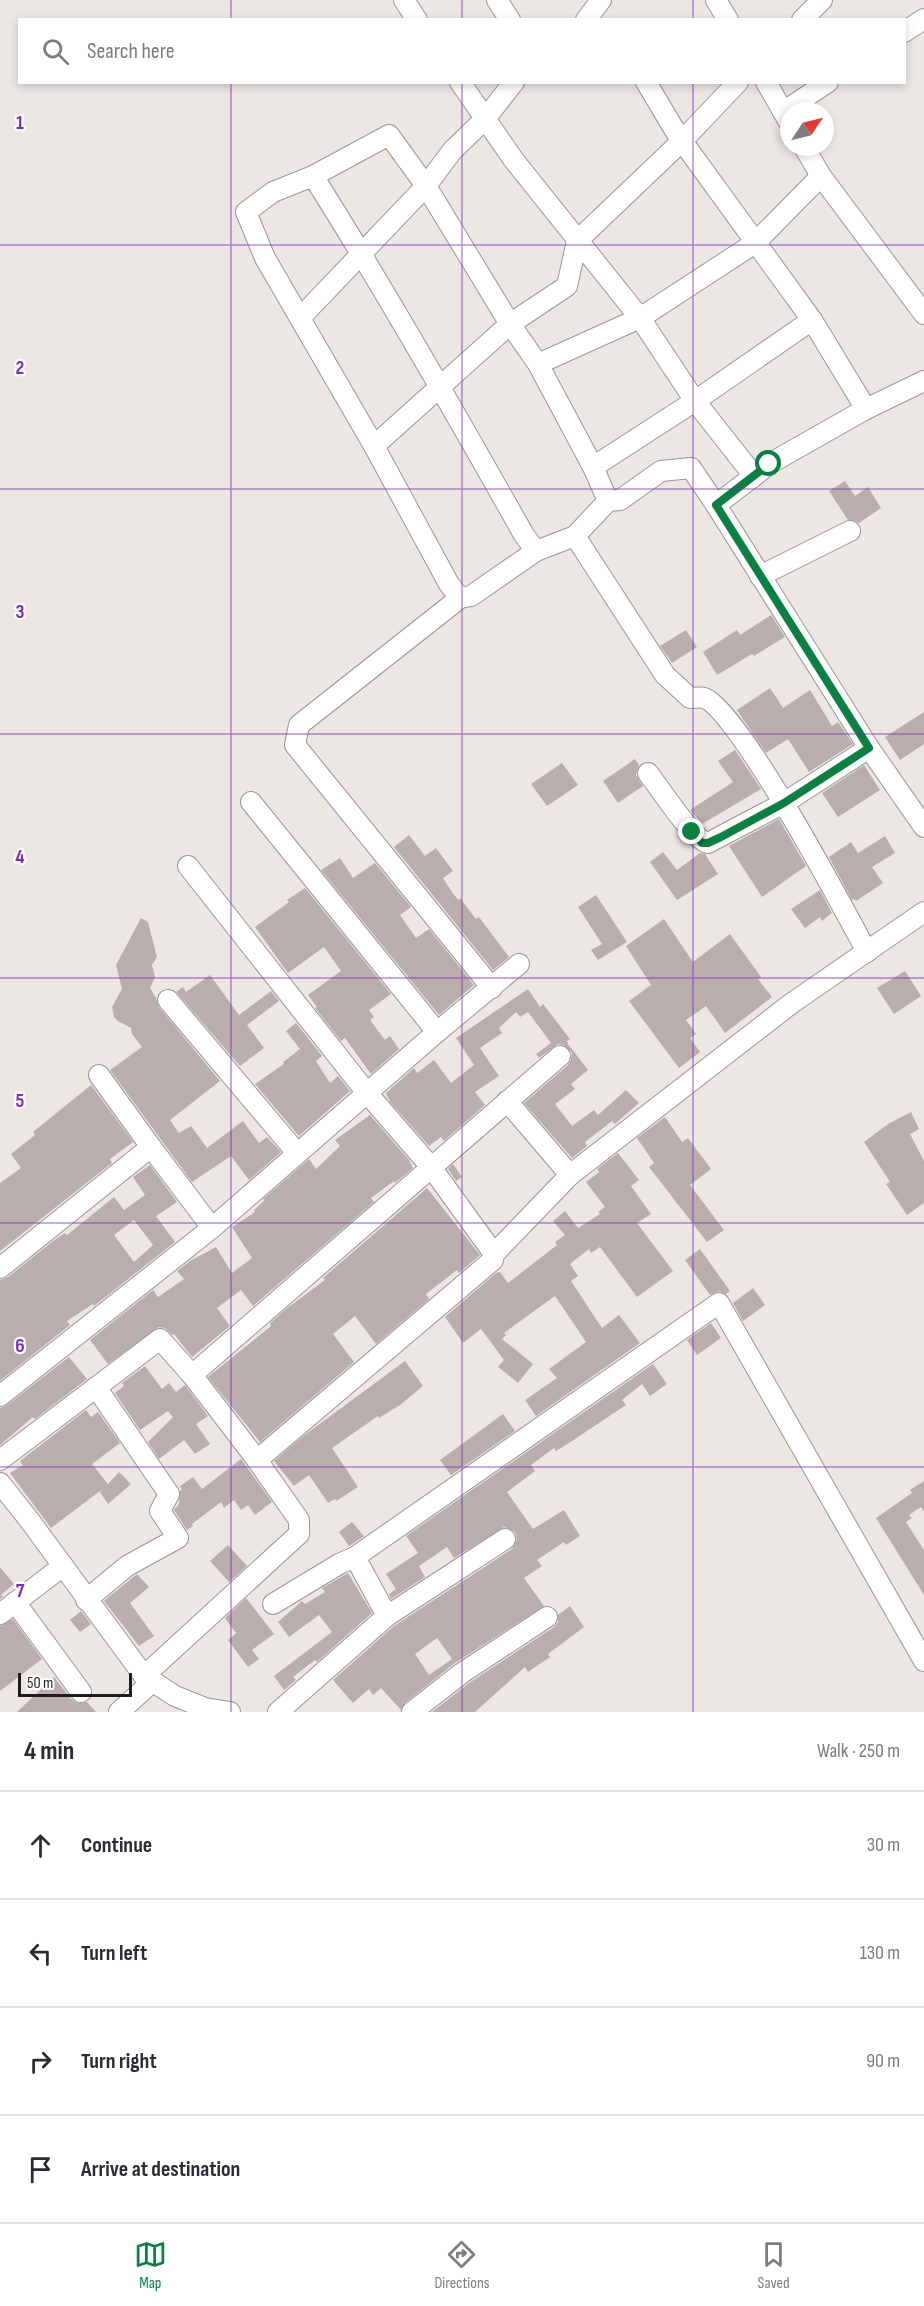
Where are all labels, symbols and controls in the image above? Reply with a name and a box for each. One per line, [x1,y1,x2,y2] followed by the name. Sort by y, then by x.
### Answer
[18,18,906,84] search box
[39,35,72,68] icon: search
[87,38,174,65] text: Search here
[780,102,834,156] north arrow
[16,111,24,135] text: 1
[16,356,24,380] text: 2
[755,450,781,476] route start
[16,600,25,624] text: 3
[678,818,704,844] route end
[15,845,25,869] text: 4
[16,1089,25,1113] text: 5
[15,1334,25,1358] text: 6
[16,1579,25,1603] text: 7
[18,1670,132,1698] scale bar
[27,1674,53,1693] text: 50 m
[24,1736,74,1767] text: 4 min
[817,1739,900,1763] text: Walk · 250 m
[24,1829,57,1862] icon: ahead
[81,1832,152,1859] text: Continue
[867,1833,900,1857] text: 30 m
[24,1937,57,1970] icon: left
[81,1940,147,1967] text: Turn left
[860,1941,900,1965] text: 130 m
[24,2045,57,2078] icon: right
[81,2048,157,2075] text: Turn right
[866,2049,900,2073] text: 90 m
[24,2153,57,2186] icon: arrive
[81,2156,240,2183] text: Arrive at destination
[134,2238,167,2293] tab: Map
[434,2238,490,2293] tab: Directions
[757,2238,790,2293] tab: Saved

